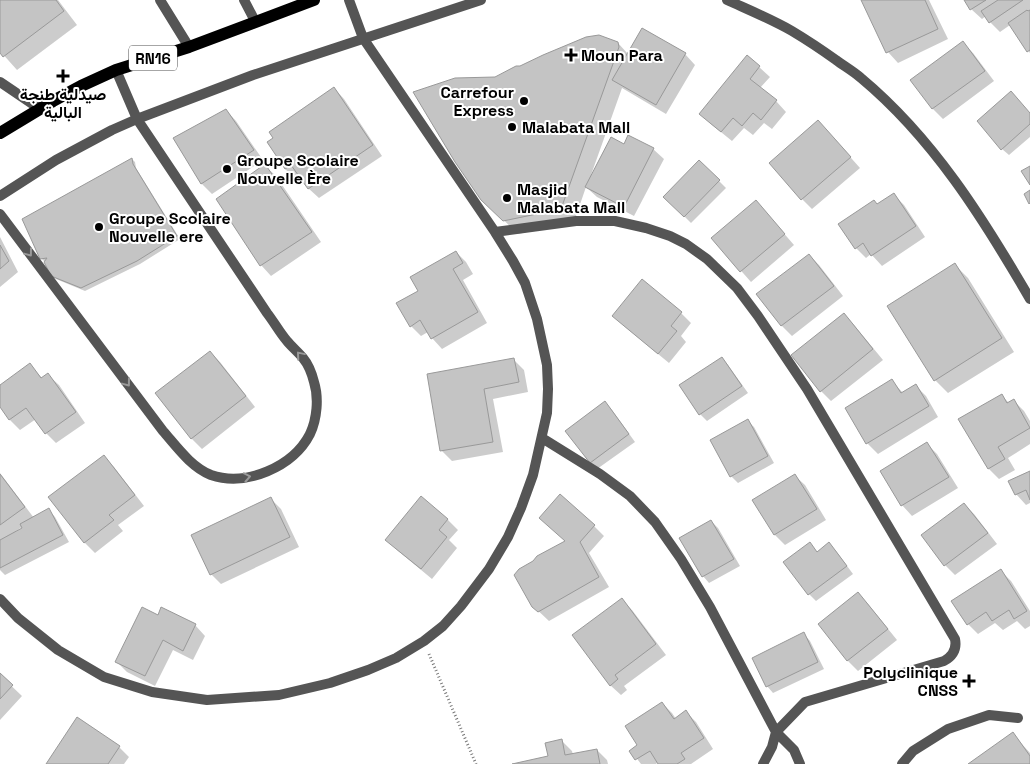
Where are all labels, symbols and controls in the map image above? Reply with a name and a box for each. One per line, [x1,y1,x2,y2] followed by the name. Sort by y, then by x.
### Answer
[581,45,663,66] place label: Moun Para
[129,46,177,70] road number: RN16
[565,49,577,61] marker: Moun Para
[57,70,69,82] marker: صيدلية طنجة البالية
[440,82,514,121] place label: Carrefour Express
[20,84,106,123] place label: صيدلية طنجة البالية
[518,95,530,107] marker: Carrefour Express
[522,117,630,138] place label: Malabata Mall
[506,121,518,133] marker: Malabata Mall
[237,150,359,189] place label: Groupe Scolaire Nouvelle Ère
[221,163,233,175] marker: Groupe Scolaire Nouvelle Ère
[517,179,625,218] place label: Masjid Malabata Mall
[501,192,513,204] marker: Masjid Malabata Mall
[109,208,231,247] place label: Groupe Scolaire Nouvelle ere
[93,221,105,233] marker: Groupe Scolaire Nouvelle ere
[24,247,32,256] one-way arrow
[297,352,306,361] one-way arrow
[121,377,130,387] one-way arrow
[243,472,251,482] one-way arrow
[863,662,958,701] place label: Polyclinique CNSS
[962,674,976,688] marker: Polyclinique CNSS

